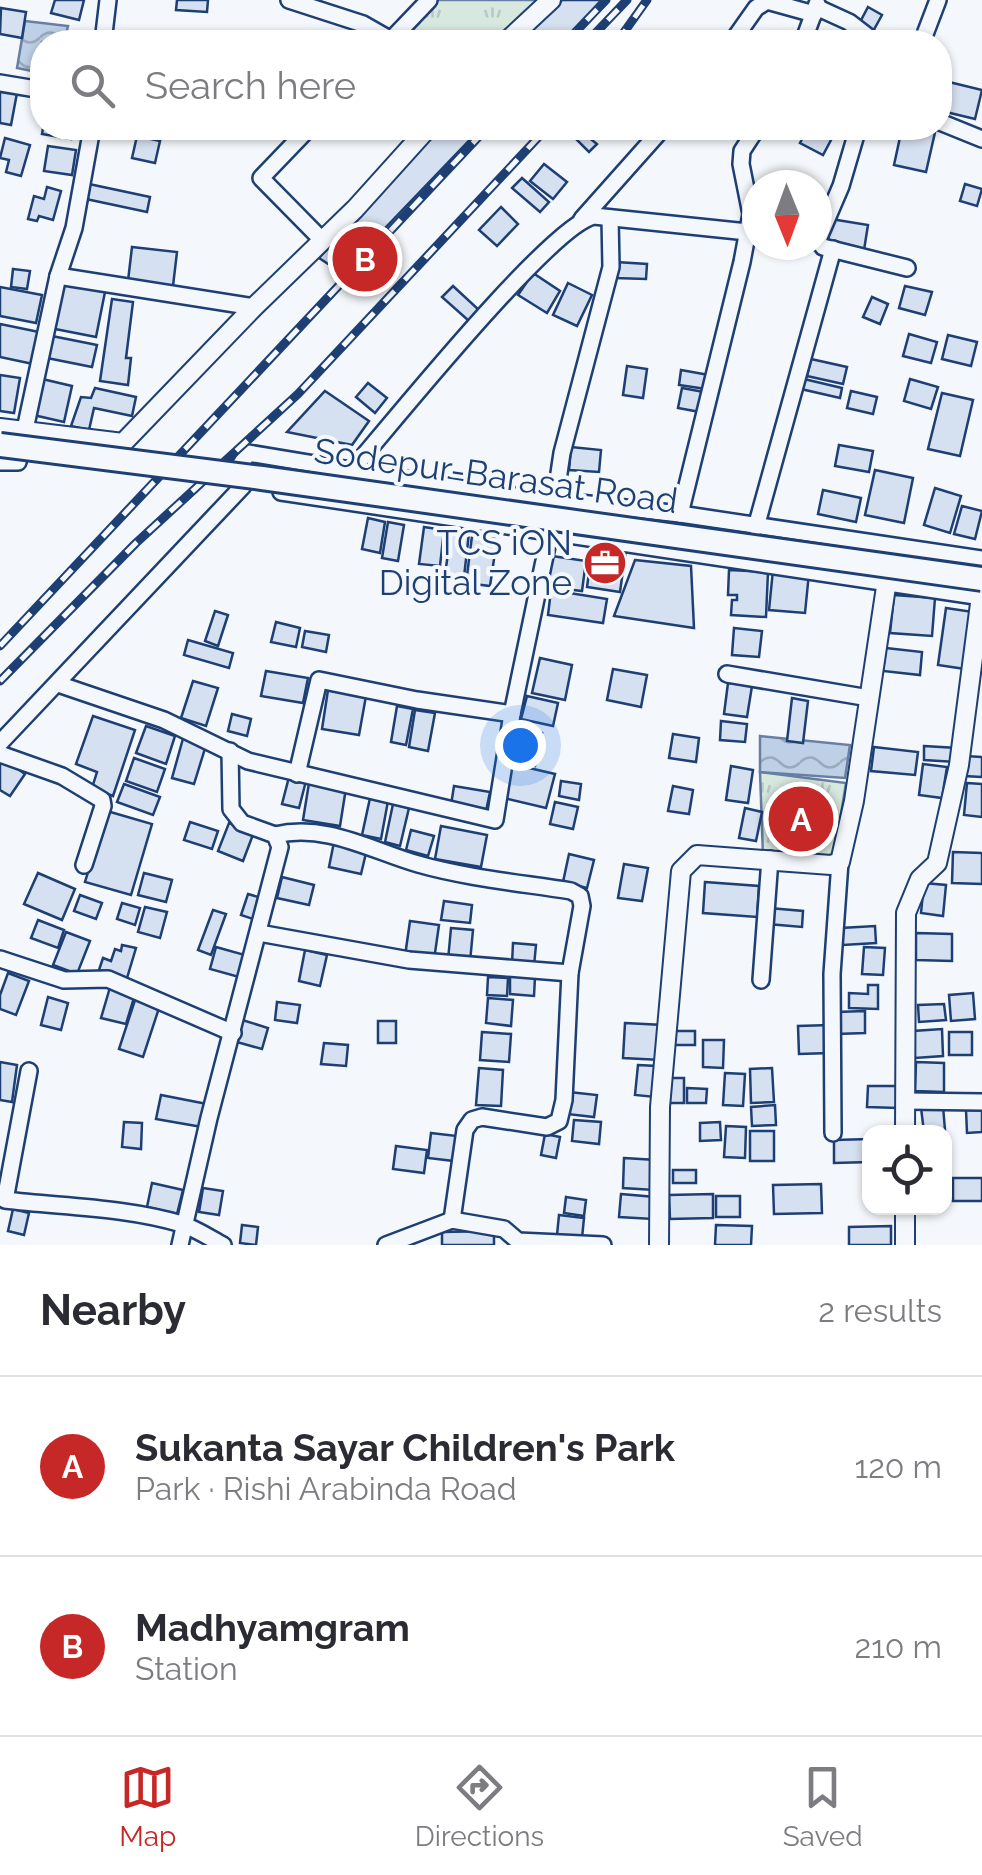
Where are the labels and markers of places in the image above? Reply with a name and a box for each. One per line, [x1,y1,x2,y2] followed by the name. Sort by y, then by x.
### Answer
[332,222,398,296] pin: B
[379,522,572,603] place label: TCS iON Digital Zone
[582,540,628,586] office icon: TCS iON Digital Zone
[768,782,834,856] pin: A

